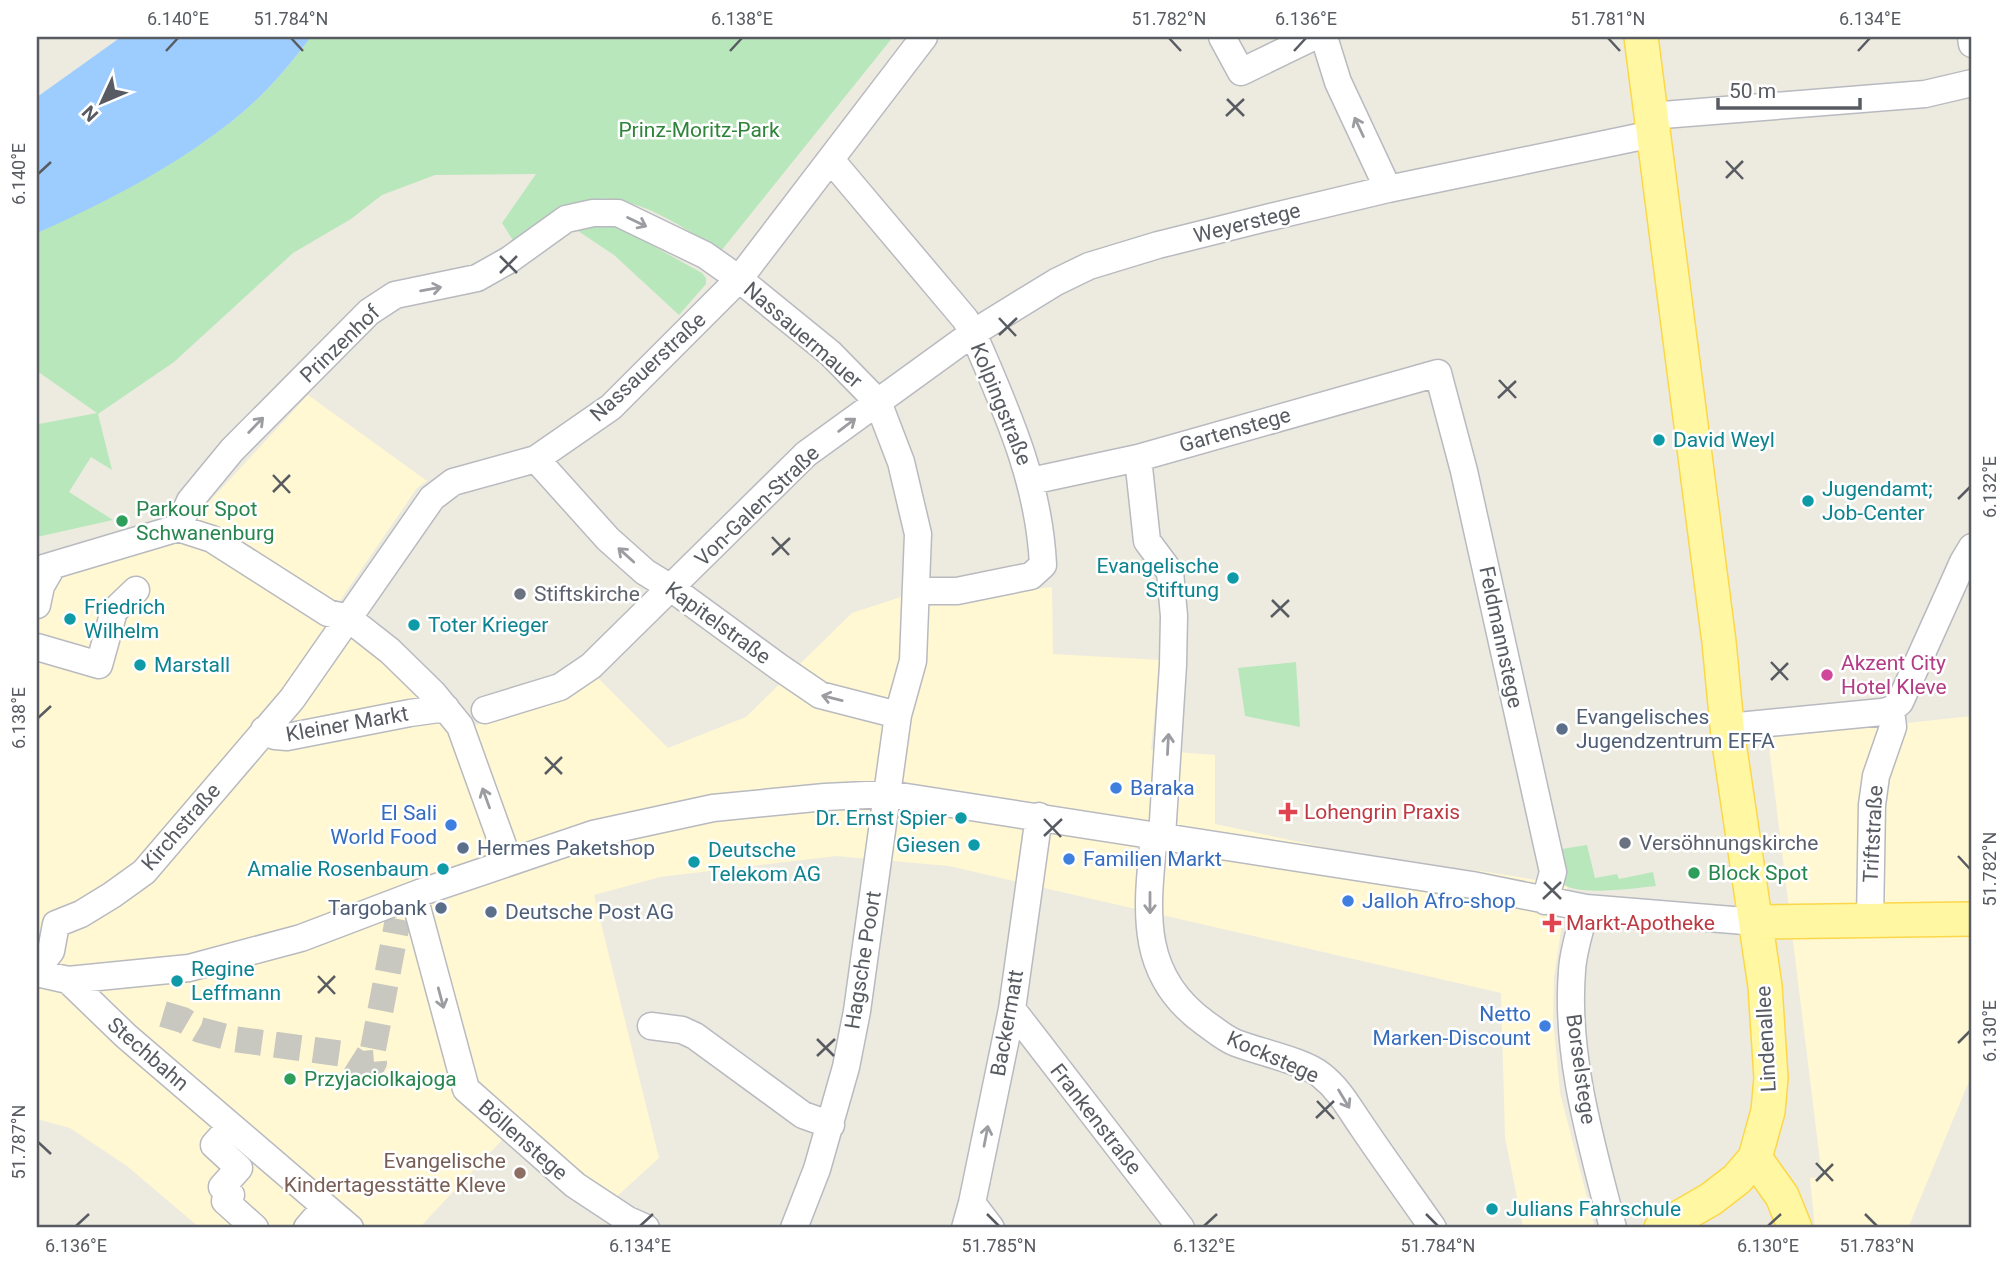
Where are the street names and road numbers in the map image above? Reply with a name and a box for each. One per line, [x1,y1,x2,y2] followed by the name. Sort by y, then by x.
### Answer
[1191,198,1303,248] street label: Weyerstege
[739,277,867,393] street label: Nassauermauer
[295,300,385,388] street label: Prinzenhof
[585,307,711,427] street label: Nassauerstraße
[966,339,1036,469] street label: Kolpingstraße
[1177,403,1293,457] street label: Gartenstege
[690,441,824,571] street label: Von-Galen-Straße
[1474,564,1528,710] street label: Feldmannstege
[661,577,775,669] street label: Kapitelstraße
[284,701,410,747] street label: Kleiner Markt
[137,779,225,875] street label: Kirchstraße
[1858,785,1888,883] street label: Triftstraße
[840,889,886,1031] street label: Hagsche Poort
[986,968,1028,1078] street label: Backermatt
[1751,985,1781,1093] street label: Lindenallee
[103,1012,193,1096] street label: Stechbahn
[1561,1012,1601,1126] street label: Borselstege
[1223,1026,1323,1088] street label: Kockstege
[1045,1059,1147,1179] street label: Frankenstraße
[474,1095,572,1185] street label: Böllenstege

